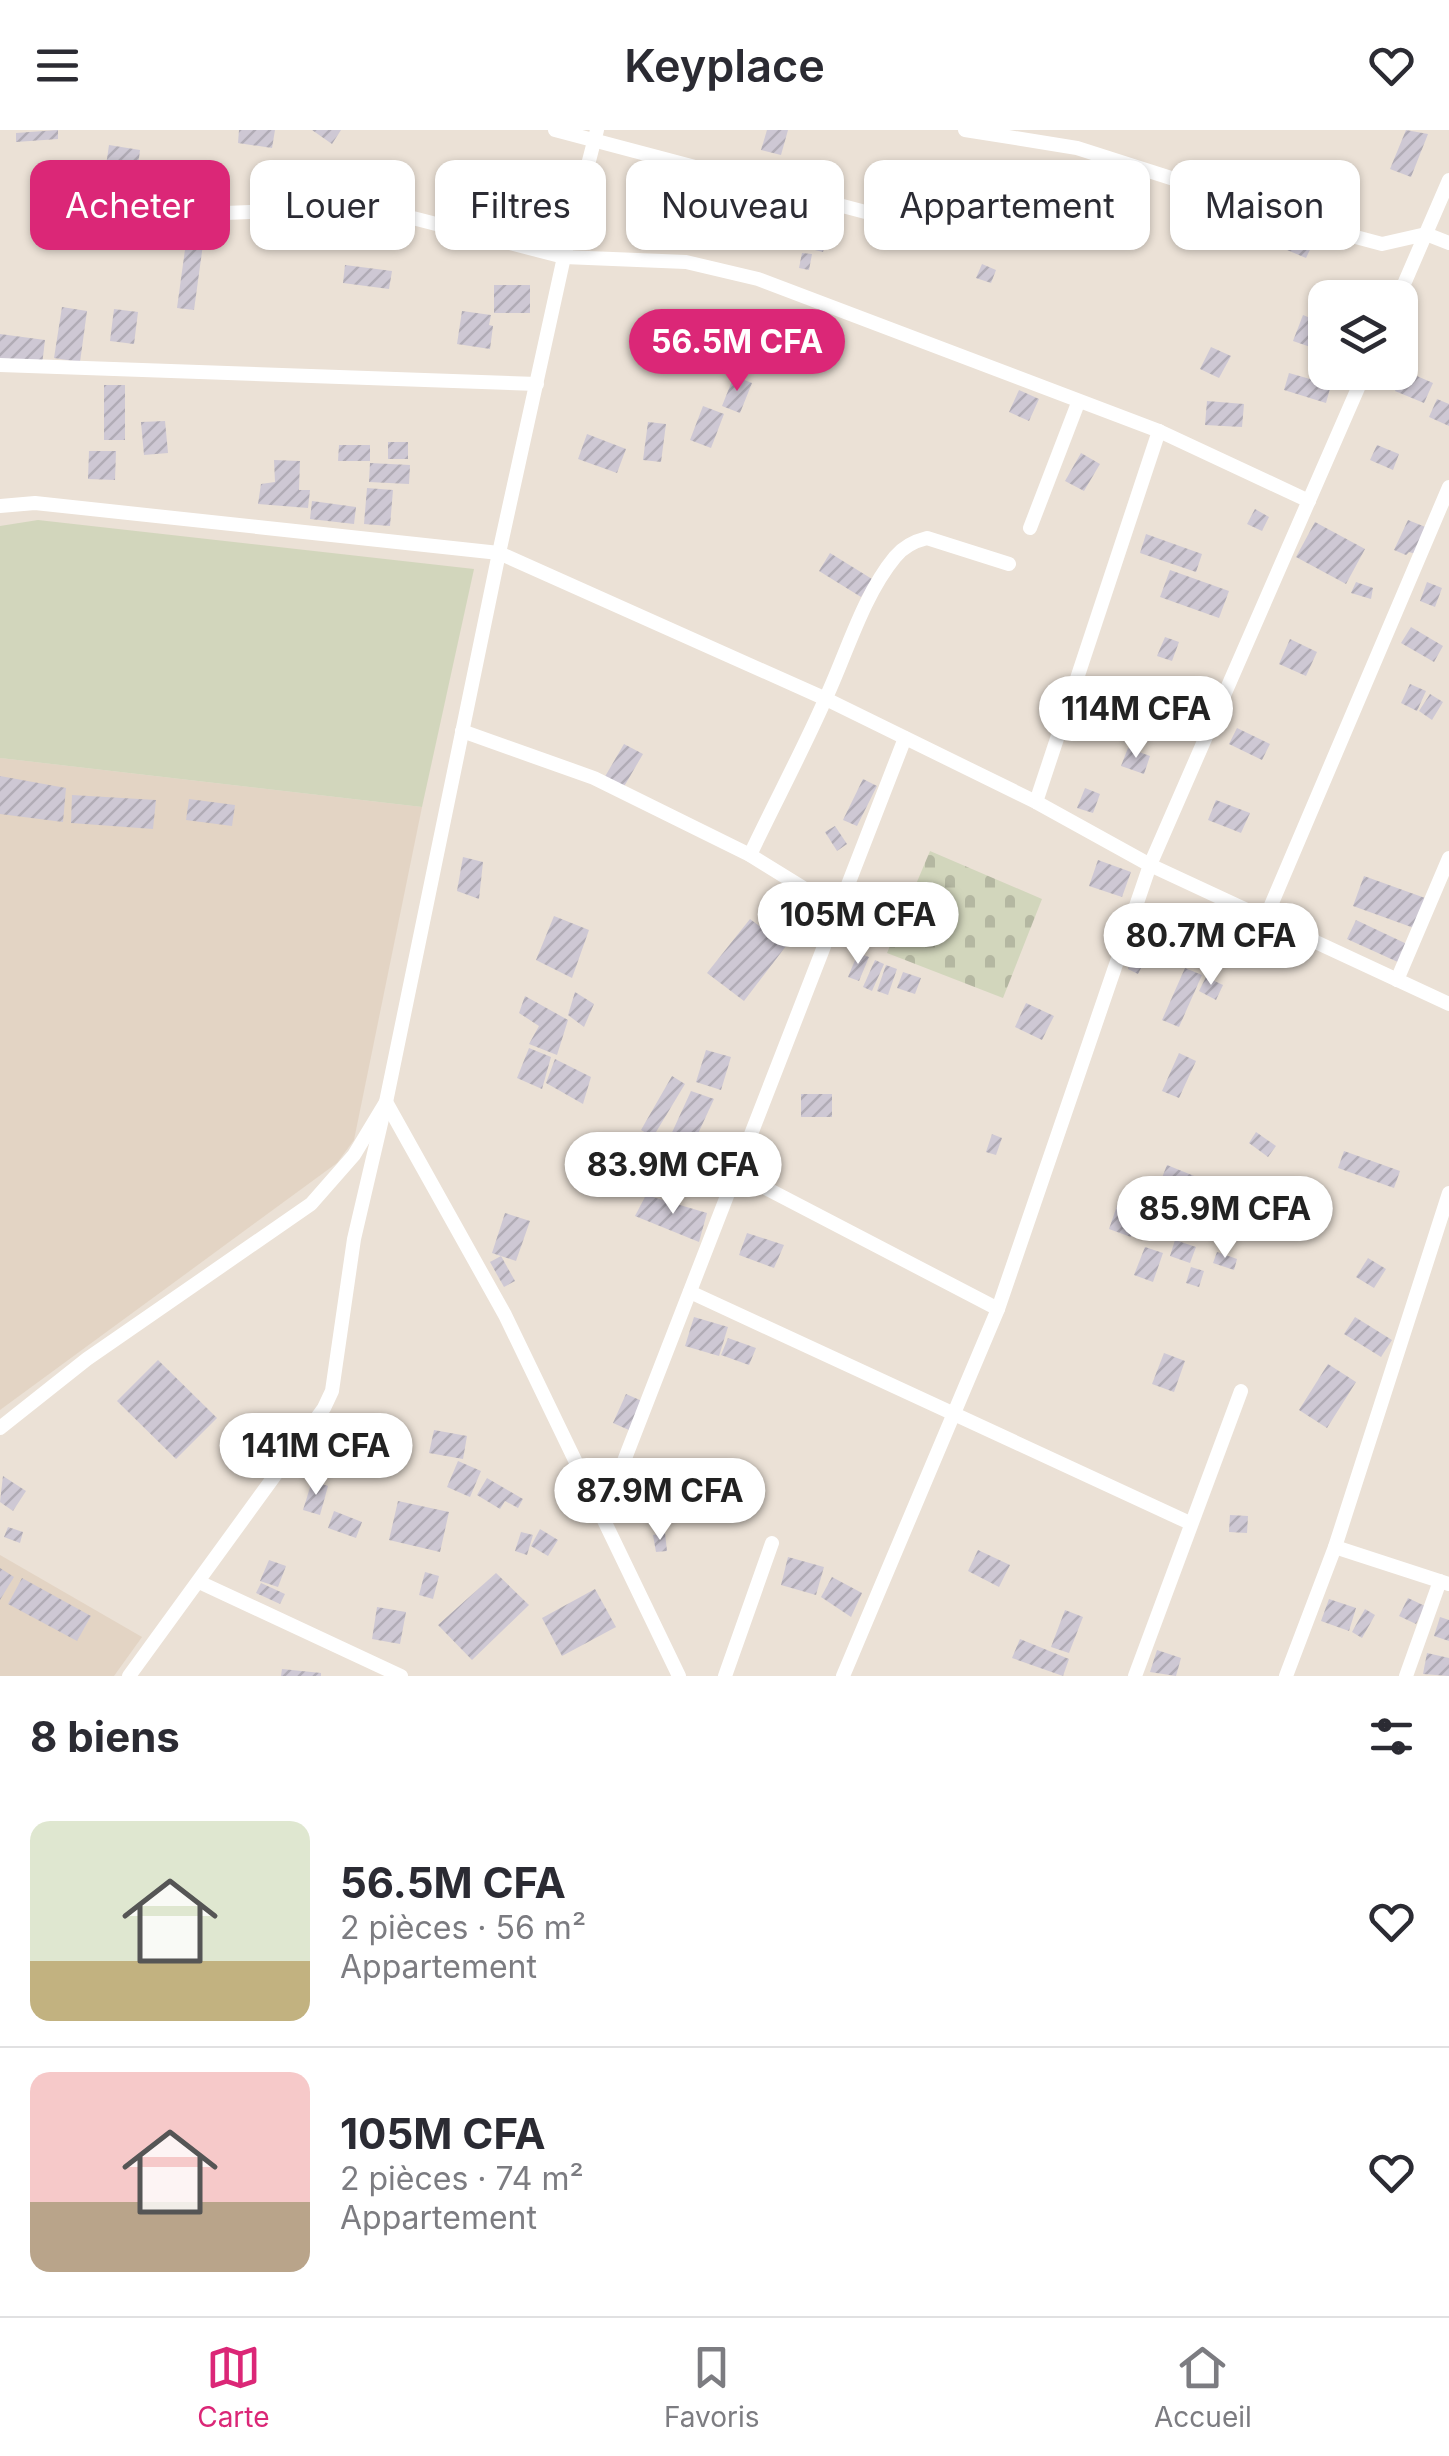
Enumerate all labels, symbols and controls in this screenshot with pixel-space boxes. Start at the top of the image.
icon: menu [30,38,85,93]
text: Keyplace [624,38,825,93]
icon: heart [1364,38,1419,93]
chip: Acheter [30,160,230,250]
chip: Louer [250,160,415,250]
chip: Filtres [435,160,606,250]
chip: Nouveau [626,160,844,250]
chip: Appartement [864,160,1150,250]
chip: Maison [1170,160,1360,250]
map controls [1308,280,1418,390]
button: layers [1308,280,1418,390]
pin: 56.5M CFA [623,309,851,394]
text: 56.5M CFA [651,322,823,361]
pin: 114M CFA [1033,676,1239,761]
text: 114M CFA [1061,689,1211,728]
pin: 105M CFA [755,882,961,967]
text: 105M CFA [780,895,936,934]
pin: 80.7M CFA [1097,903,1325,988]
text: 80.7M CFA [1126,916,1296,955]
pin: 83.9M CFA [559,1132,787,1217]
text: 83.9M CFA [587,1145,759,1184]
pin: 85.9M CFA [1111,1176,1339,1261]
text: 85.9M CFA [1139,1189,1311,1228]
pin: 141M CFA [213,1413,419,1498]
text: 141M CFA [242,1426,390,1465]
pin: 87.9M CFA [546,1458,774,1543]
text: 87.9M CFA [576,1471,744,1510]
icon: filters [1364,1709,1419,1764]
text: 8 biens [30,1711,180,1762]
text: 56.5M CFA [340,1857,566,1908]
icon: home [110,1861,230,1981]
icon: heart [1364,1894,1419,1949]
text: 2 pièces · 56 m² [340,1908,586,1947]
text: Appartement [340,1947,537,1986]
text: 105M CFA [340,2108,546,2159]
icon: home [110,2112,230,2232]
icon: heart [1364,2145,1419,2200]
text: 2 pièces · 74 m² [340,2159,584,2198]
text: Appartement [340,2198,537,2237]
tab: Carte [197,2340,270,2434]
tab: Favoris [664,2340,760,2434]
tab: Accueil [1154,2340,1252,2434]

